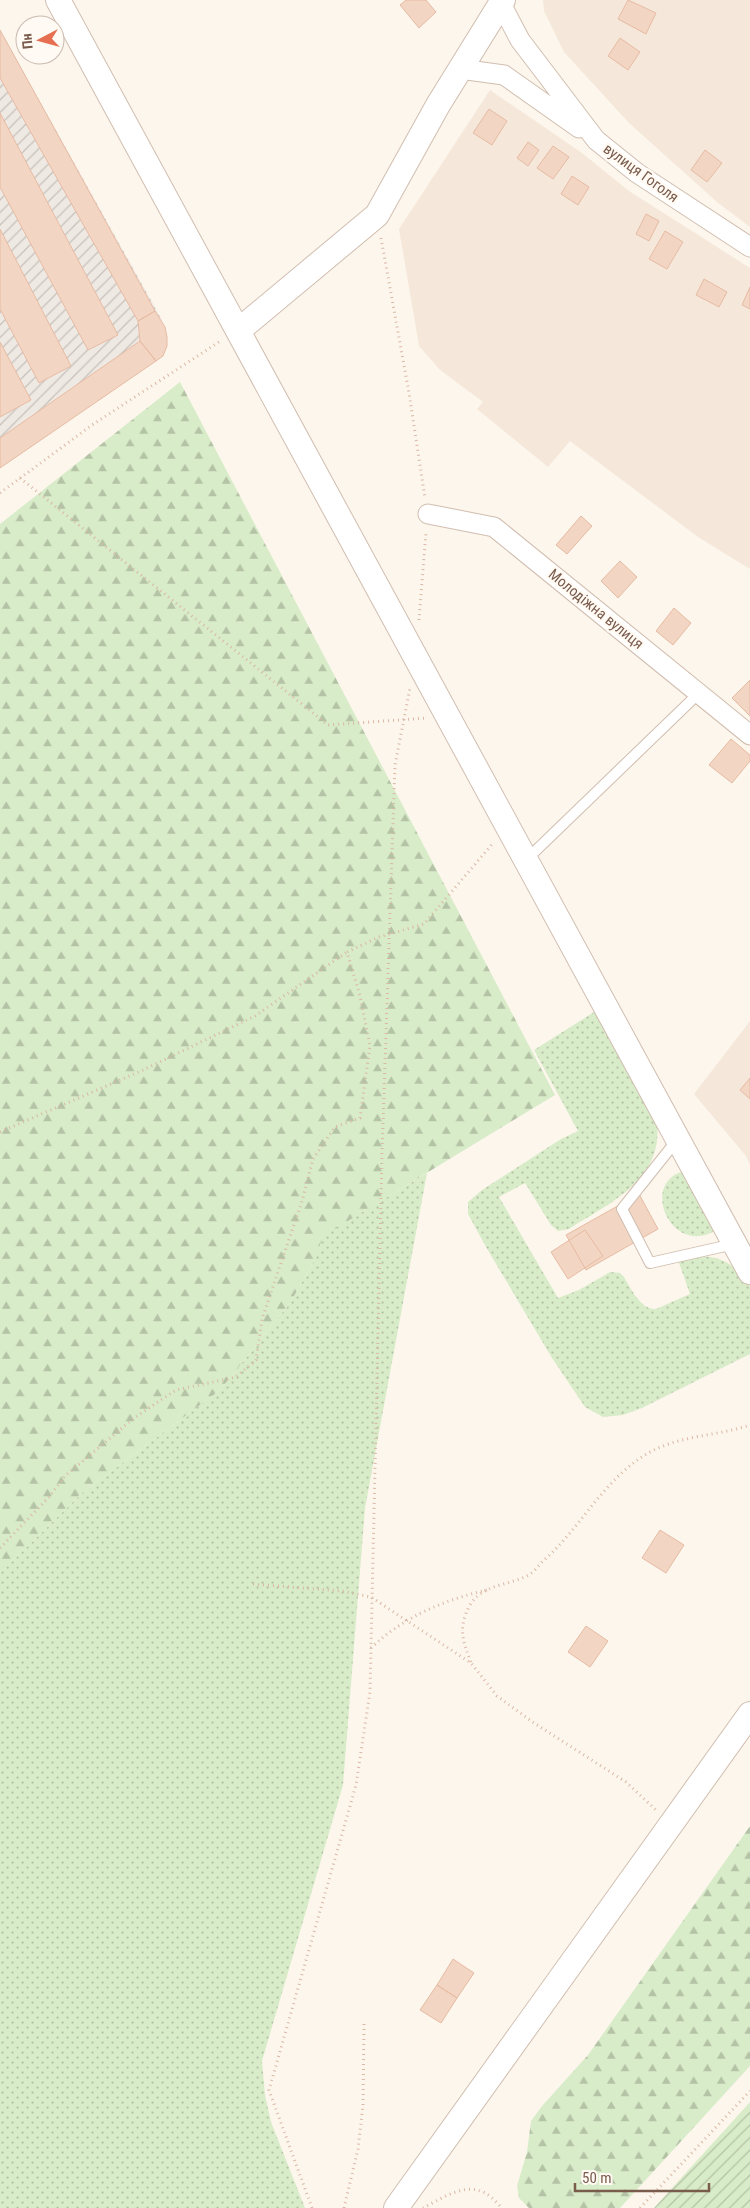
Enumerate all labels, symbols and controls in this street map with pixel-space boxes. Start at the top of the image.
north arrow [15,15,65,65]
text: Пн [18,33,36,50]
street label: вулиця Гоголя [600,140,682,206]
street label: Молодіжна вулиця [545,565,647,653]
scale bar [575,2160,709,2192]
text: 50 m [582,2169,612,2187]

